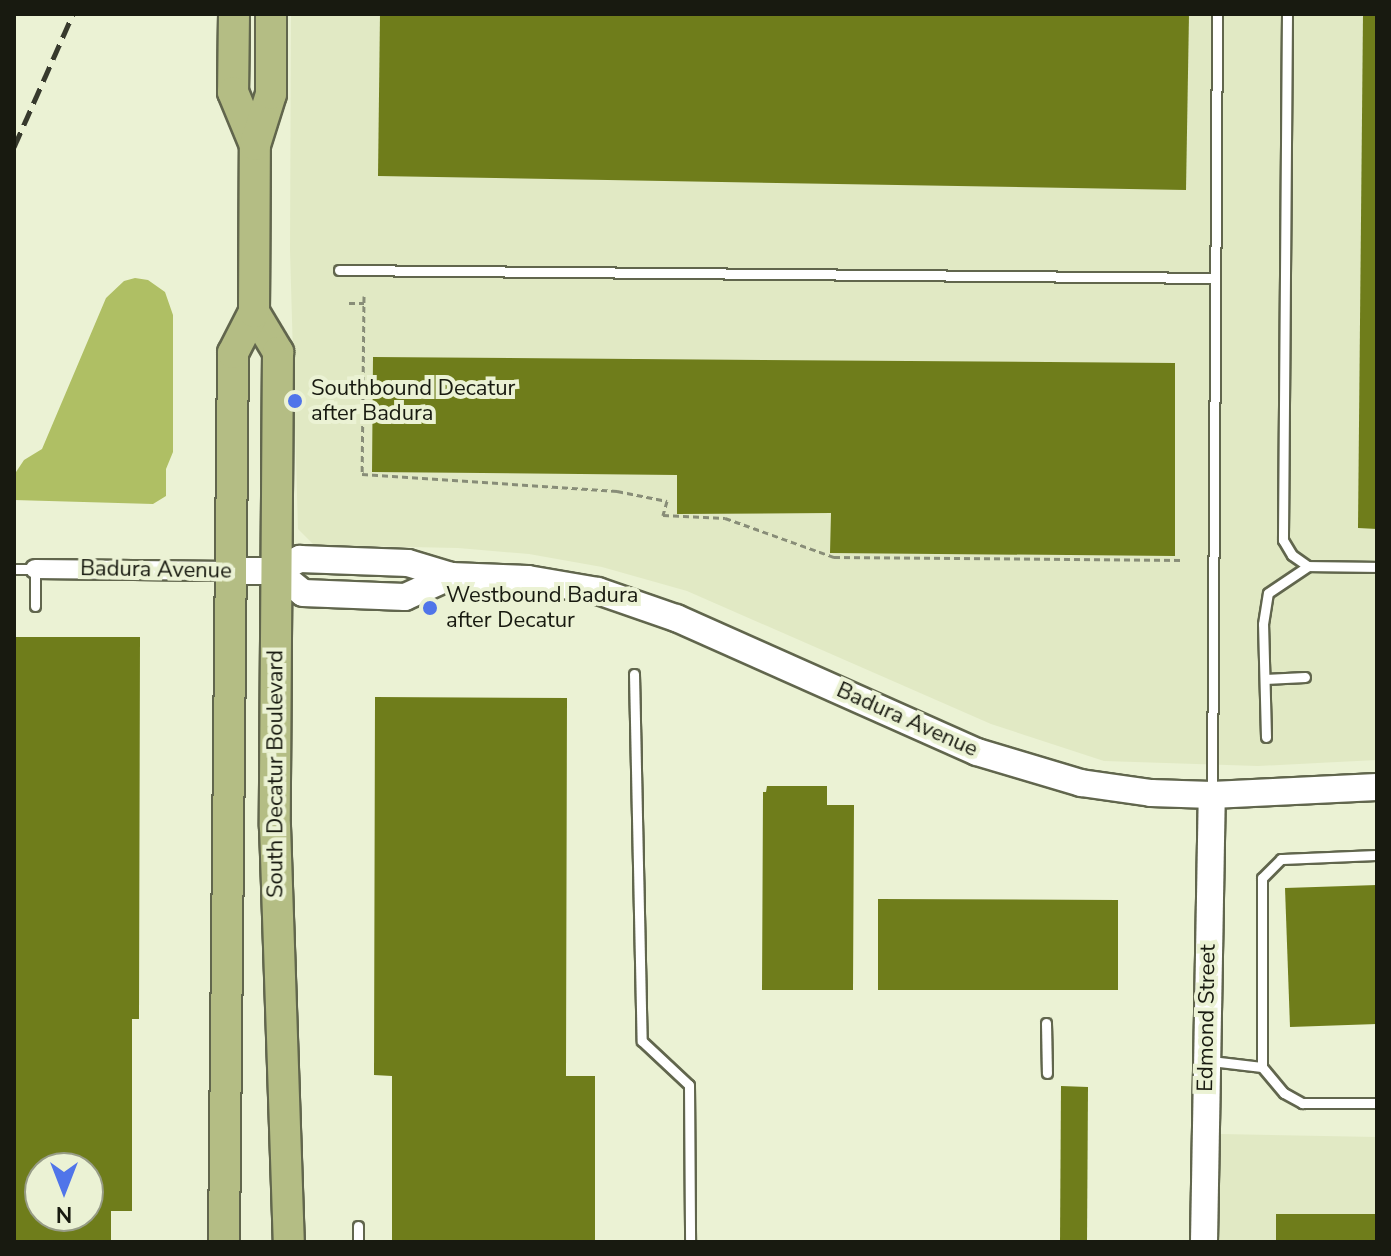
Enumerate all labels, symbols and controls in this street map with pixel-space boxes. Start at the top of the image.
place label: Southbound Decatur after Badura [311,375,515,426]
marker: Southbound Decatur after Badura [286,392,304,410]
street label: Badura Avenue [80,555,232,585]
place label: Westbound Badura after Decatur [446,582,638,634]
marker: Westbound Badura after Decatur [421,599,439,617]
street label: South Decatur Boulevard [263,650,289,898]
street label: Badura Avenue [832,677,982,763]
street label: Edmond Street [1193,944,1221,1092]
north arrow [24,1152,104,1232]
text: N [56,1199,72,1229]

